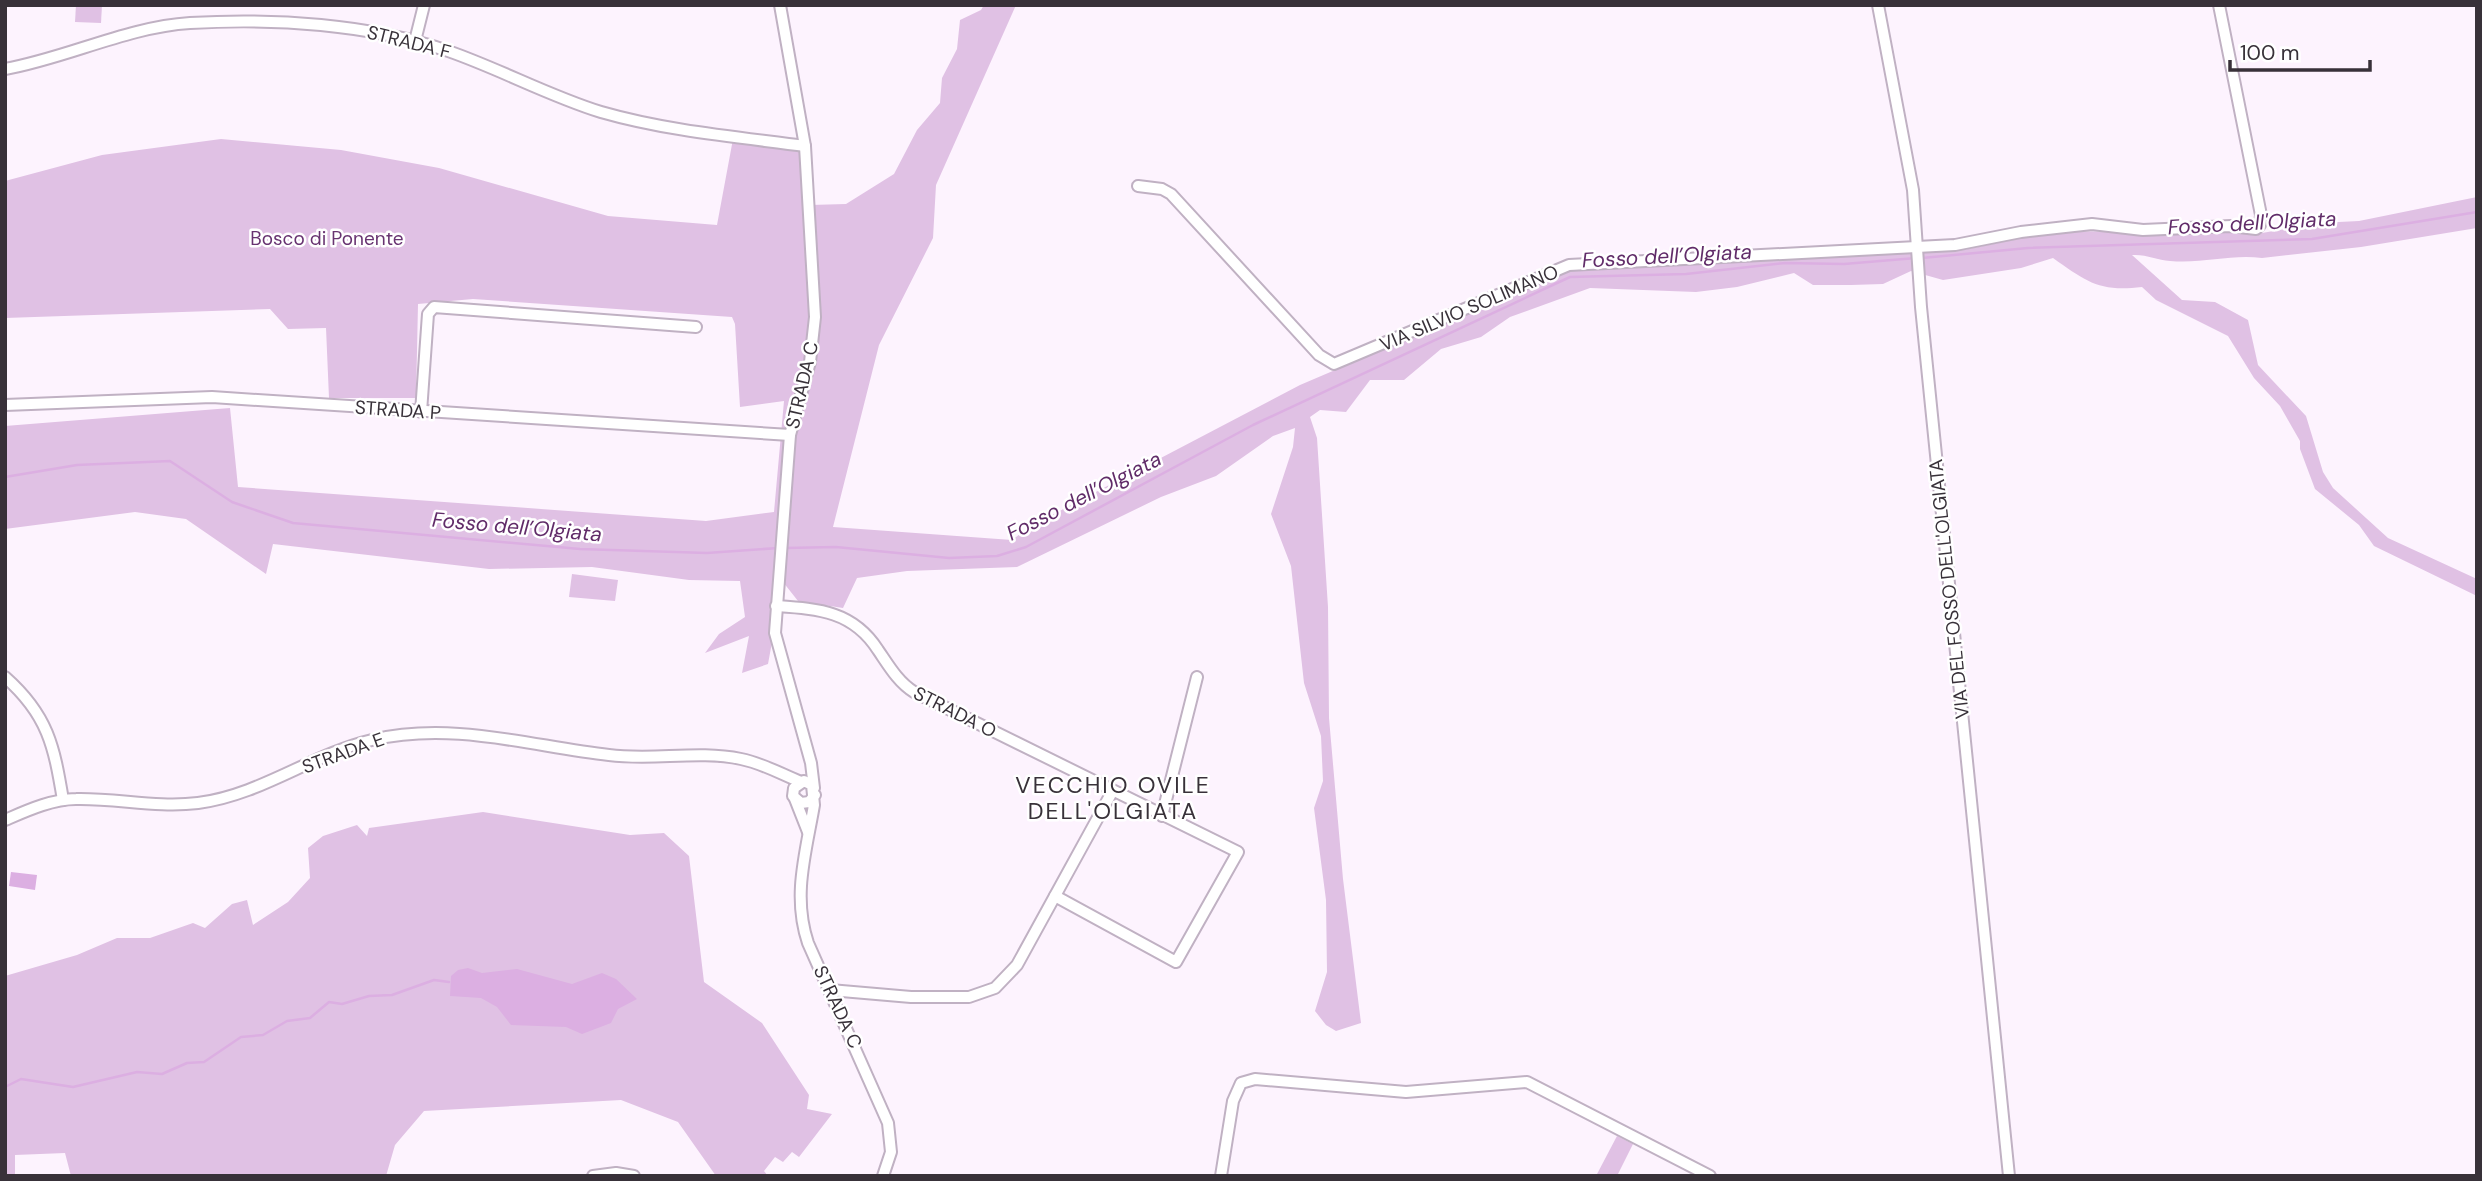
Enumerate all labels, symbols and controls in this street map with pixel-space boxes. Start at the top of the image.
street label: STRADA F [365,20,453,64]
scale bar [2230,28,2370,72]
text: 100 m [2240,39,2300,67]
water label: Fosso dell'Olgiata [2167,205,2337,241]
park label: Bosco di Ponente [250,226,404,251]
water label: Fosso dell’Olgiata [1581,238,1753,274]
street label: VIA SILVIO SOLIMANO [1376,259,1562,357]
street label: STRADA C [780,339,824,431]
street label: STRADA P [354,395,442,425]
water label: Fosso dell’Olgiata [1002,445,1166,547]
street label: VIA DEL FOSSO DELL'OLGIATA [1923,457,1975,720]
water label: Fosso dell’Olgiata [431,506,603,548]
street label: STRADA O [909,680,1001,744]
street label: STRADA E [298,727,388,779]
district label: VECCHIO OVILE DELL'OLGIATA [1015,770,1211,826]
street label: STRADA C [808,962,868,1052]

